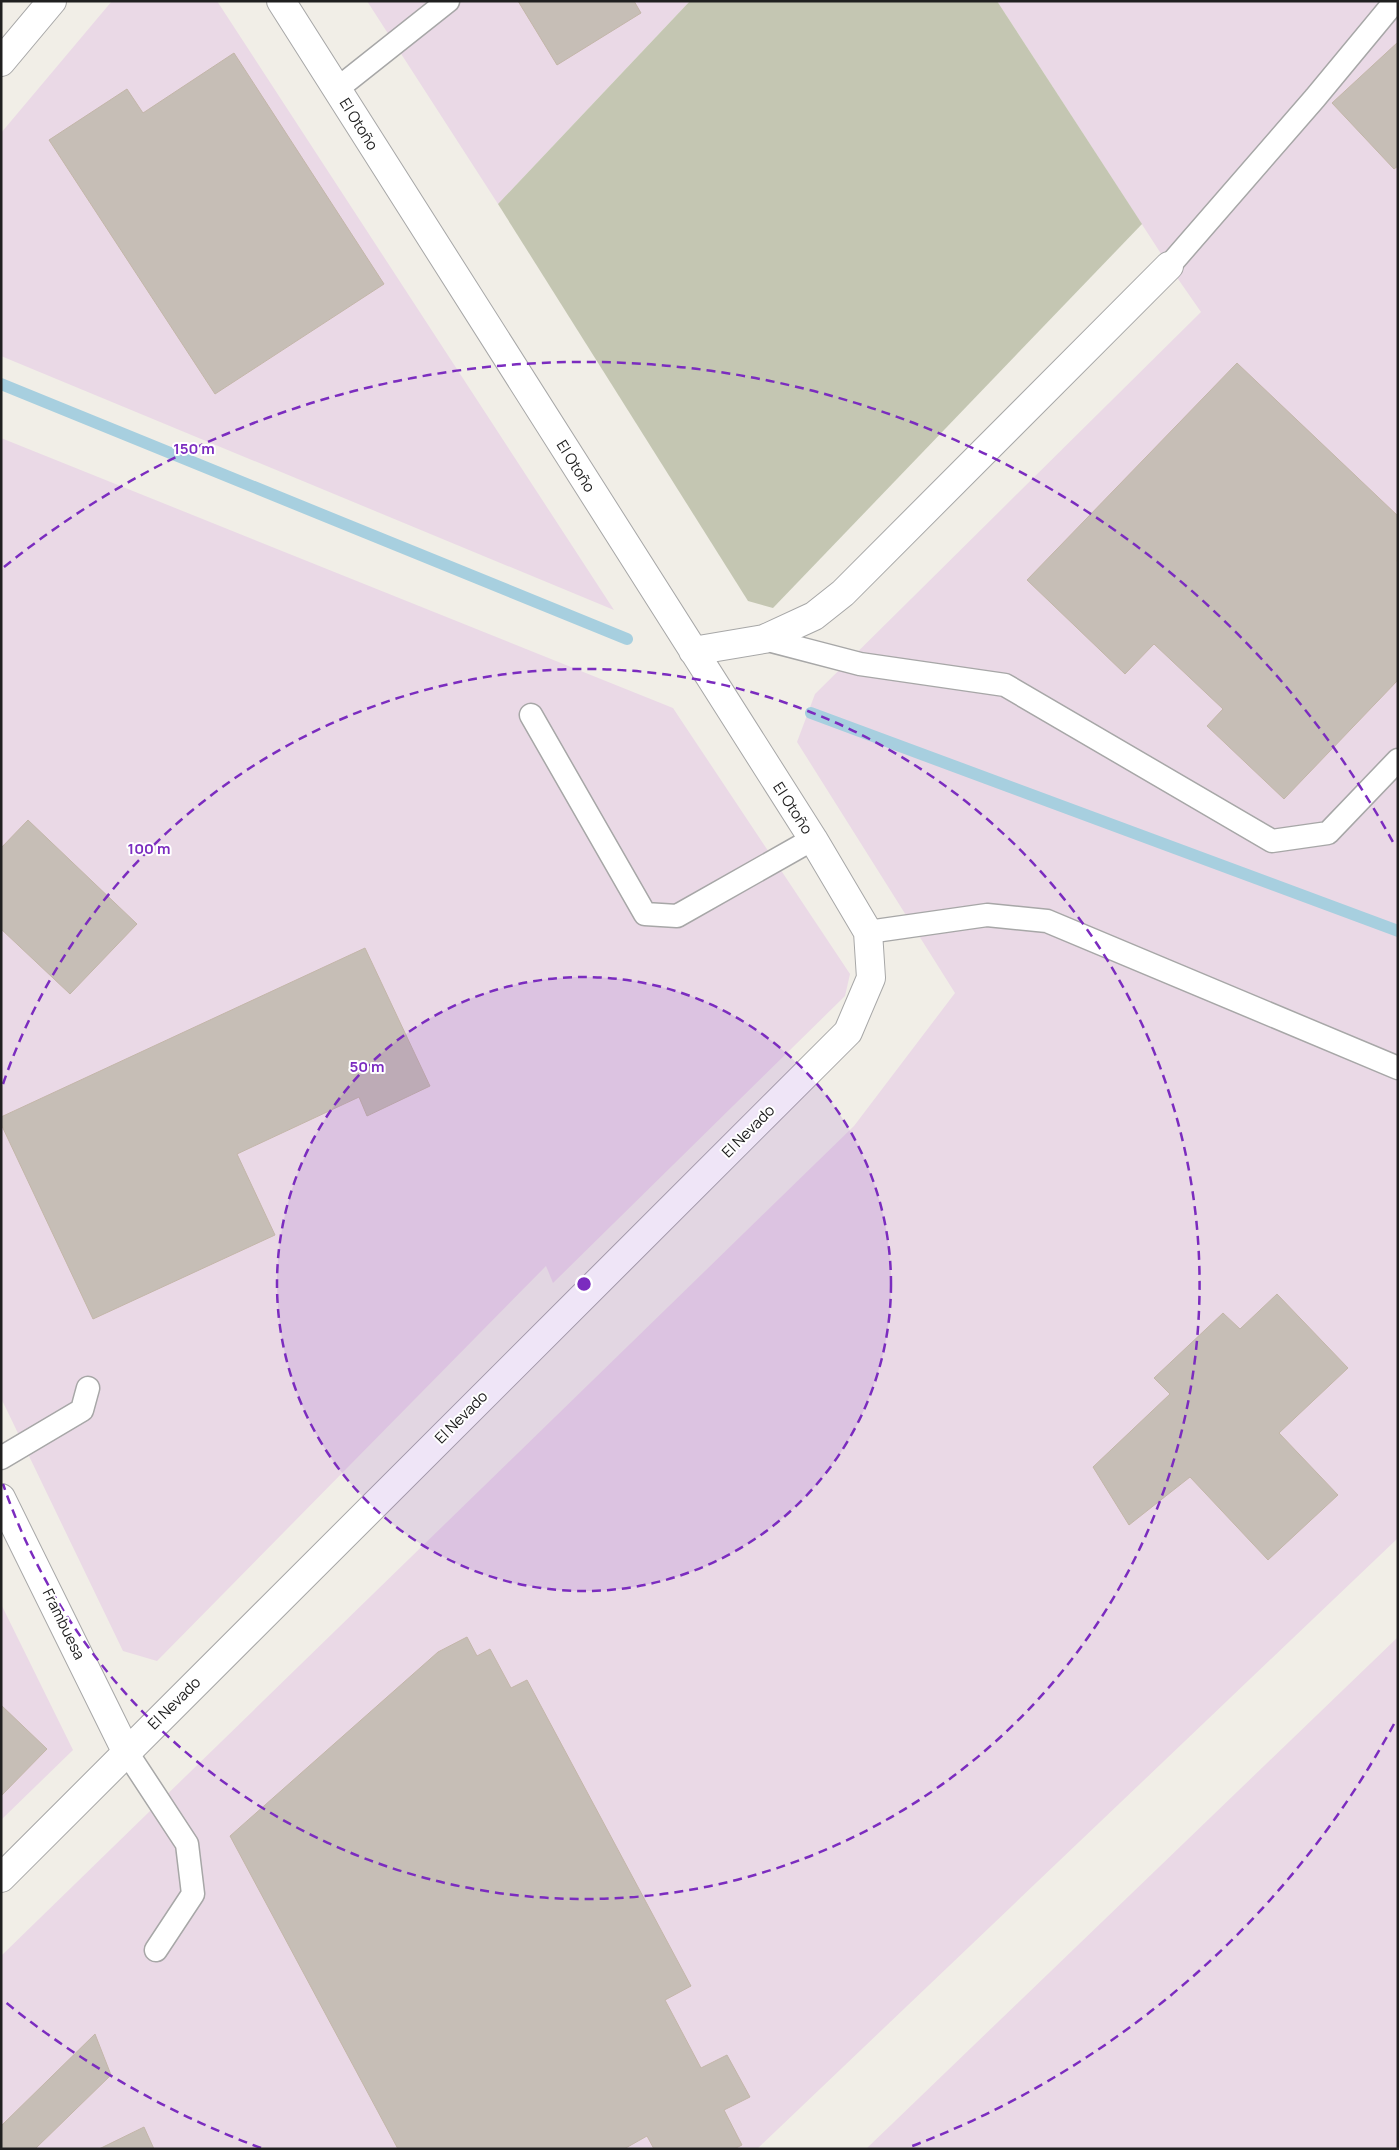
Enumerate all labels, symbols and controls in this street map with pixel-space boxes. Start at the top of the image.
street label: El Otoño [335,94,383,154]
street label: El Otoño [552,436,600,496]
text: 150 m [173,438,215,459]
street label: El Otoño [768,778,818,838]
text: 100 m [128,838,170,859]
text: 50 m [349,1056,385,1077]
street label: El Nevado [717,1100,779,1162]
centre of rings [575,1275,593,1293]
street label: El Nevado [430,1386,492,1448]
street label: Frambuesa [38,1585,90,1663]
street label: El Nevado [143,1672,205,1734]

